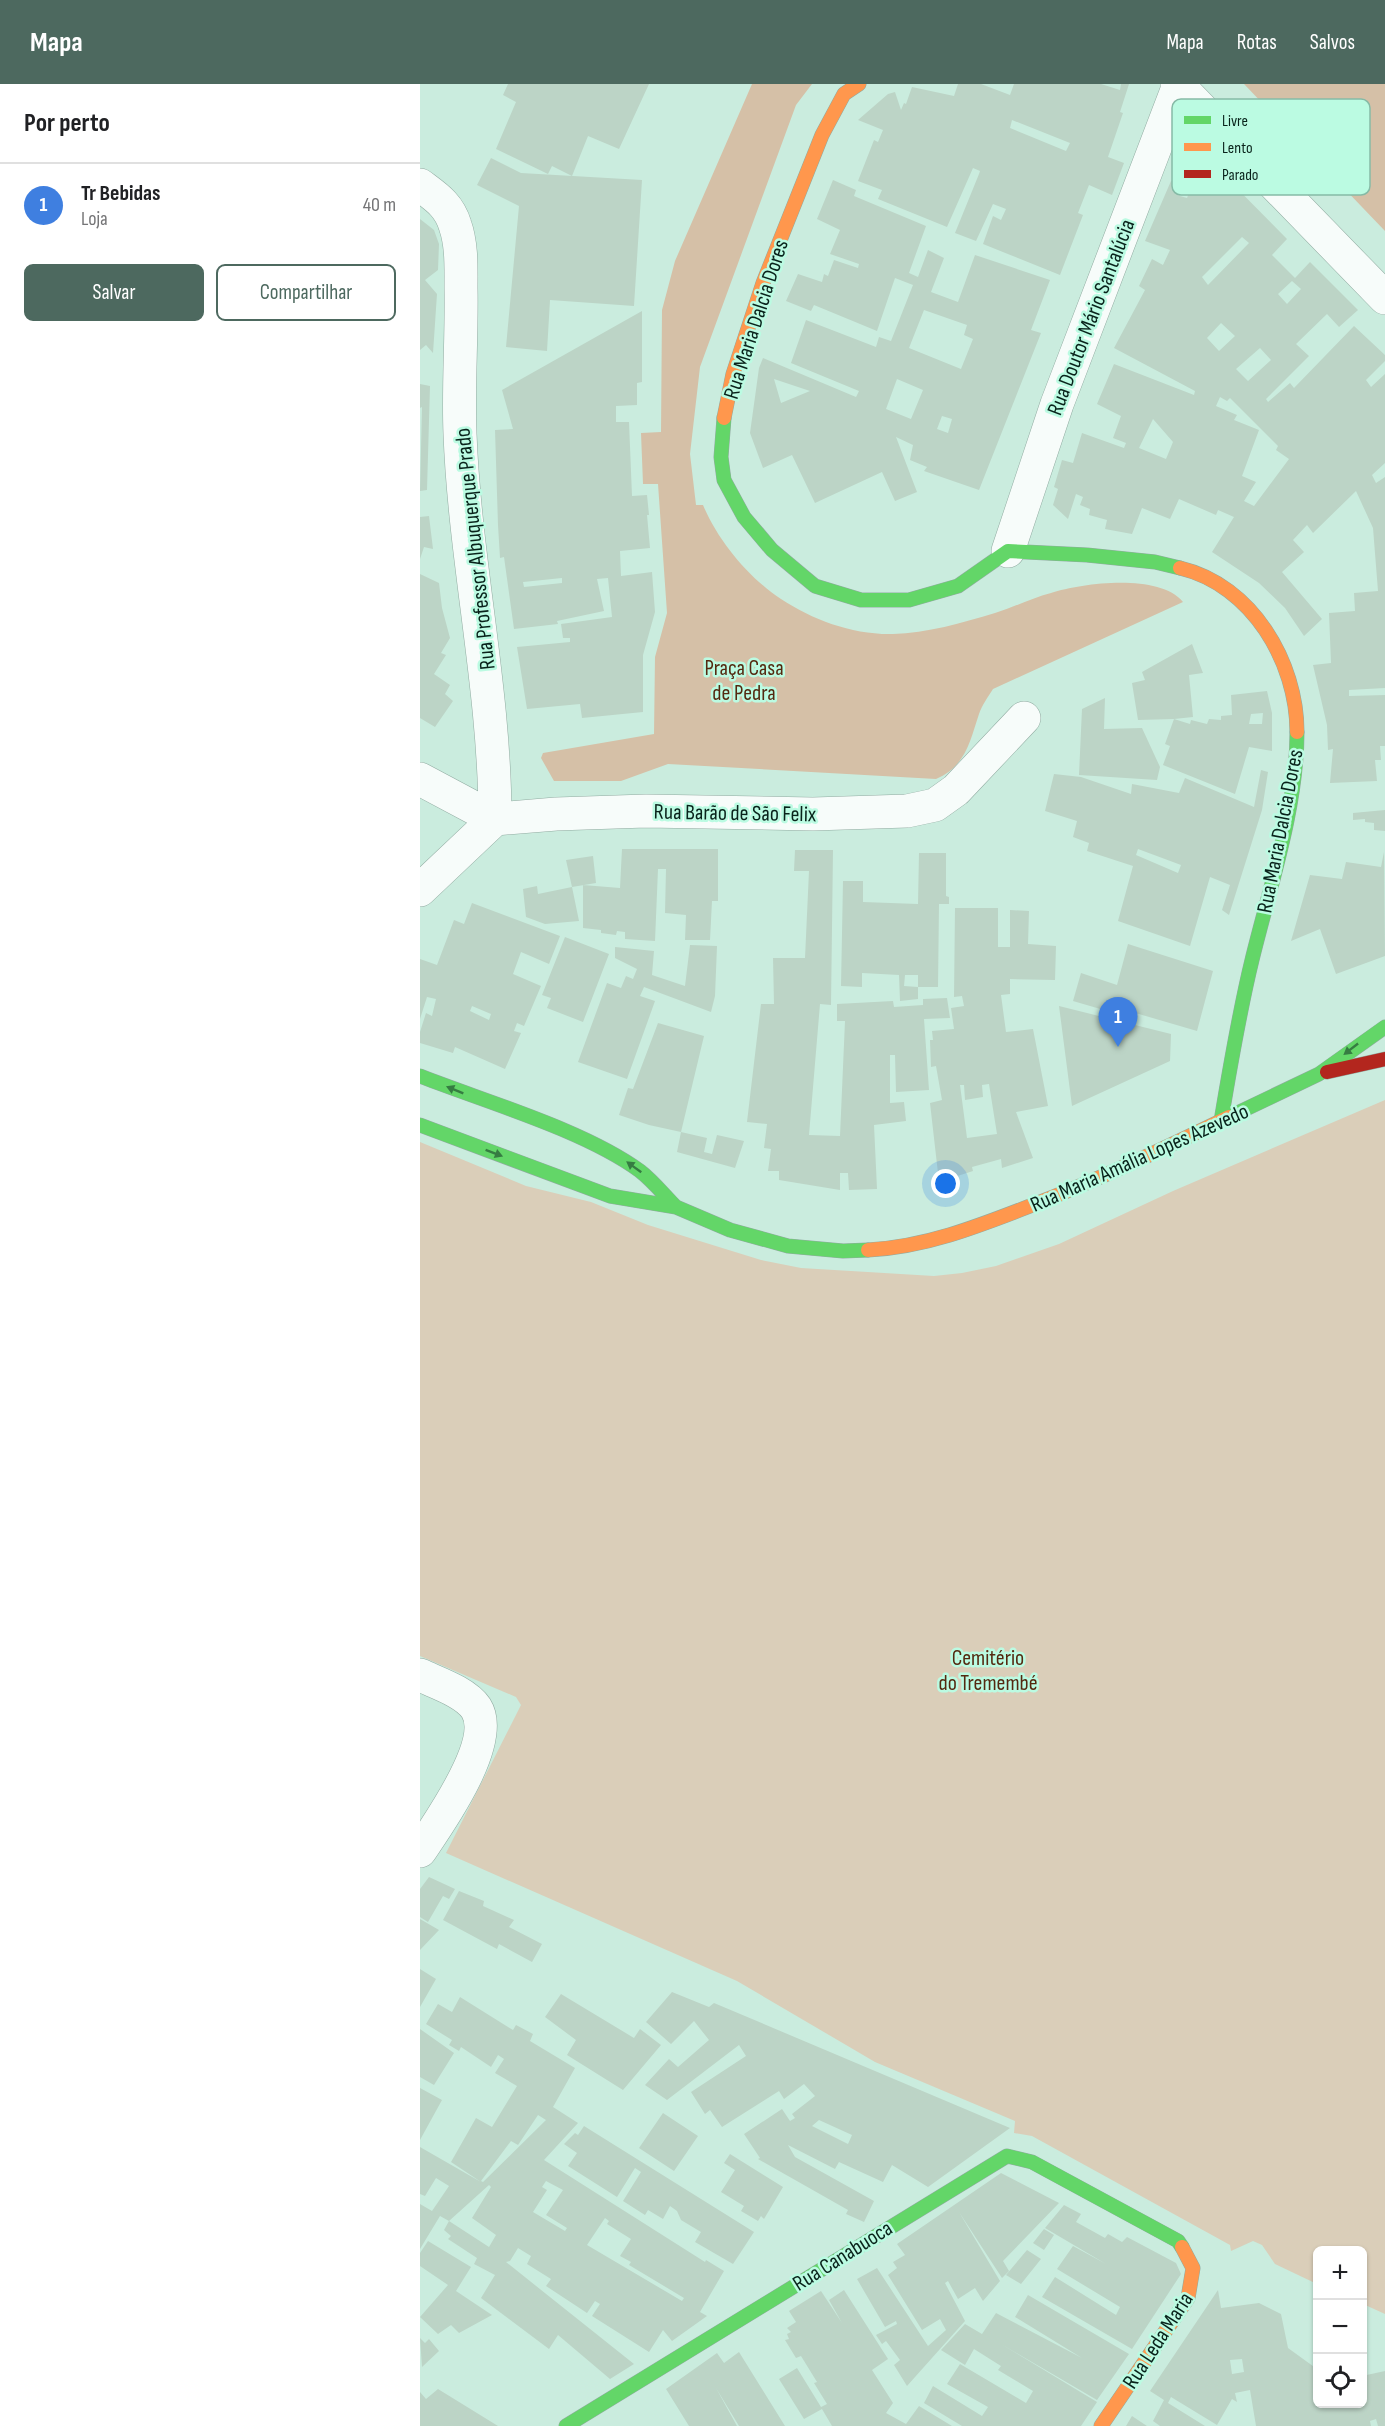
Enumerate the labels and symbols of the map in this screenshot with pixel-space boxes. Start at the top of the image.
legend [1172,99,1370,195]
text: Livre [1222,112,1248,131]
text: Lento [1222,139,1253,158]
text: Parado [1222,166,1259,185]
street label: Rua Doutor Mário Santalúcia [1042,216,1141,419]
street label: Rua Maria Dalcia Dores [718,236,795,403]
street label: Rua Professor Albuquerque Prado [449,427,502,671]
park label: Praça Casa de Pedra [704,655,784,707]
street label: Rua Maria Dalcia Dores [1251,747,1310,915]
street label: Rua Barão de São Felix [653,799,817,828]
pin: 1 [1098,998,1138,1047]
one-way arrow [1344,1043,1359,1055]
one-way arrow [446,1085,464,1094]
street label: Rua Maria Amália Lopes Azevedo [1026,1098,1253,1219]
one-way arrow [486,1148,504,1158]
one-way arrow [626,1161,642,1173]
your location [931,1169,960,1198]
park label: Cemitério do Tremembé [939,1645,1037,1697]
street label: Rua Canabuoca [788,2215,898,2298]
street label: Rua Leda Maria [1117,2287,1199,2394]

